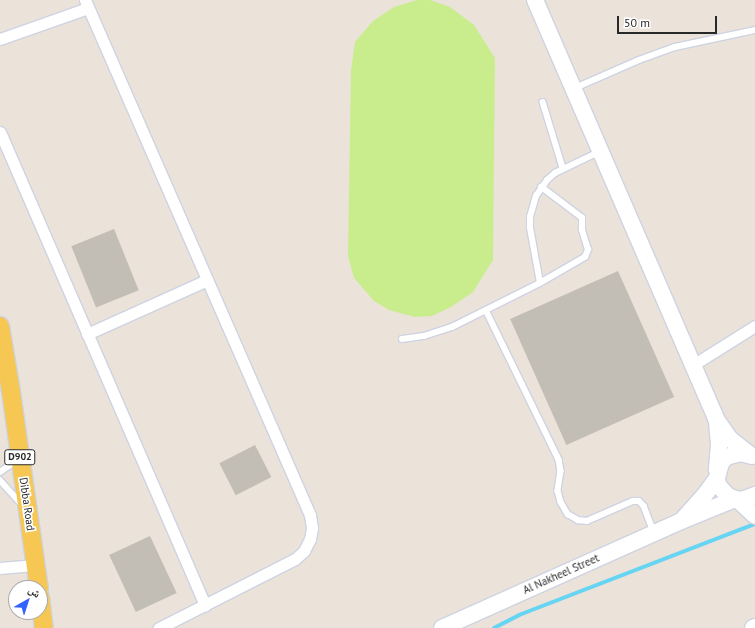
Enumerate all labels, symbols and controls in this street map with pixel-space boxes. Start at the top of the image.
scale bar [619,8,719,34]
text: 50 m [624,15,650,30]
road number: D902 [4,449,36,465]
street label: Dibba Road [17,476,37,532]
street label: Al Nakheel Street [521,551,601,597]
north arrow [8,580,48,620]
text: ش [26,582,44,601]

